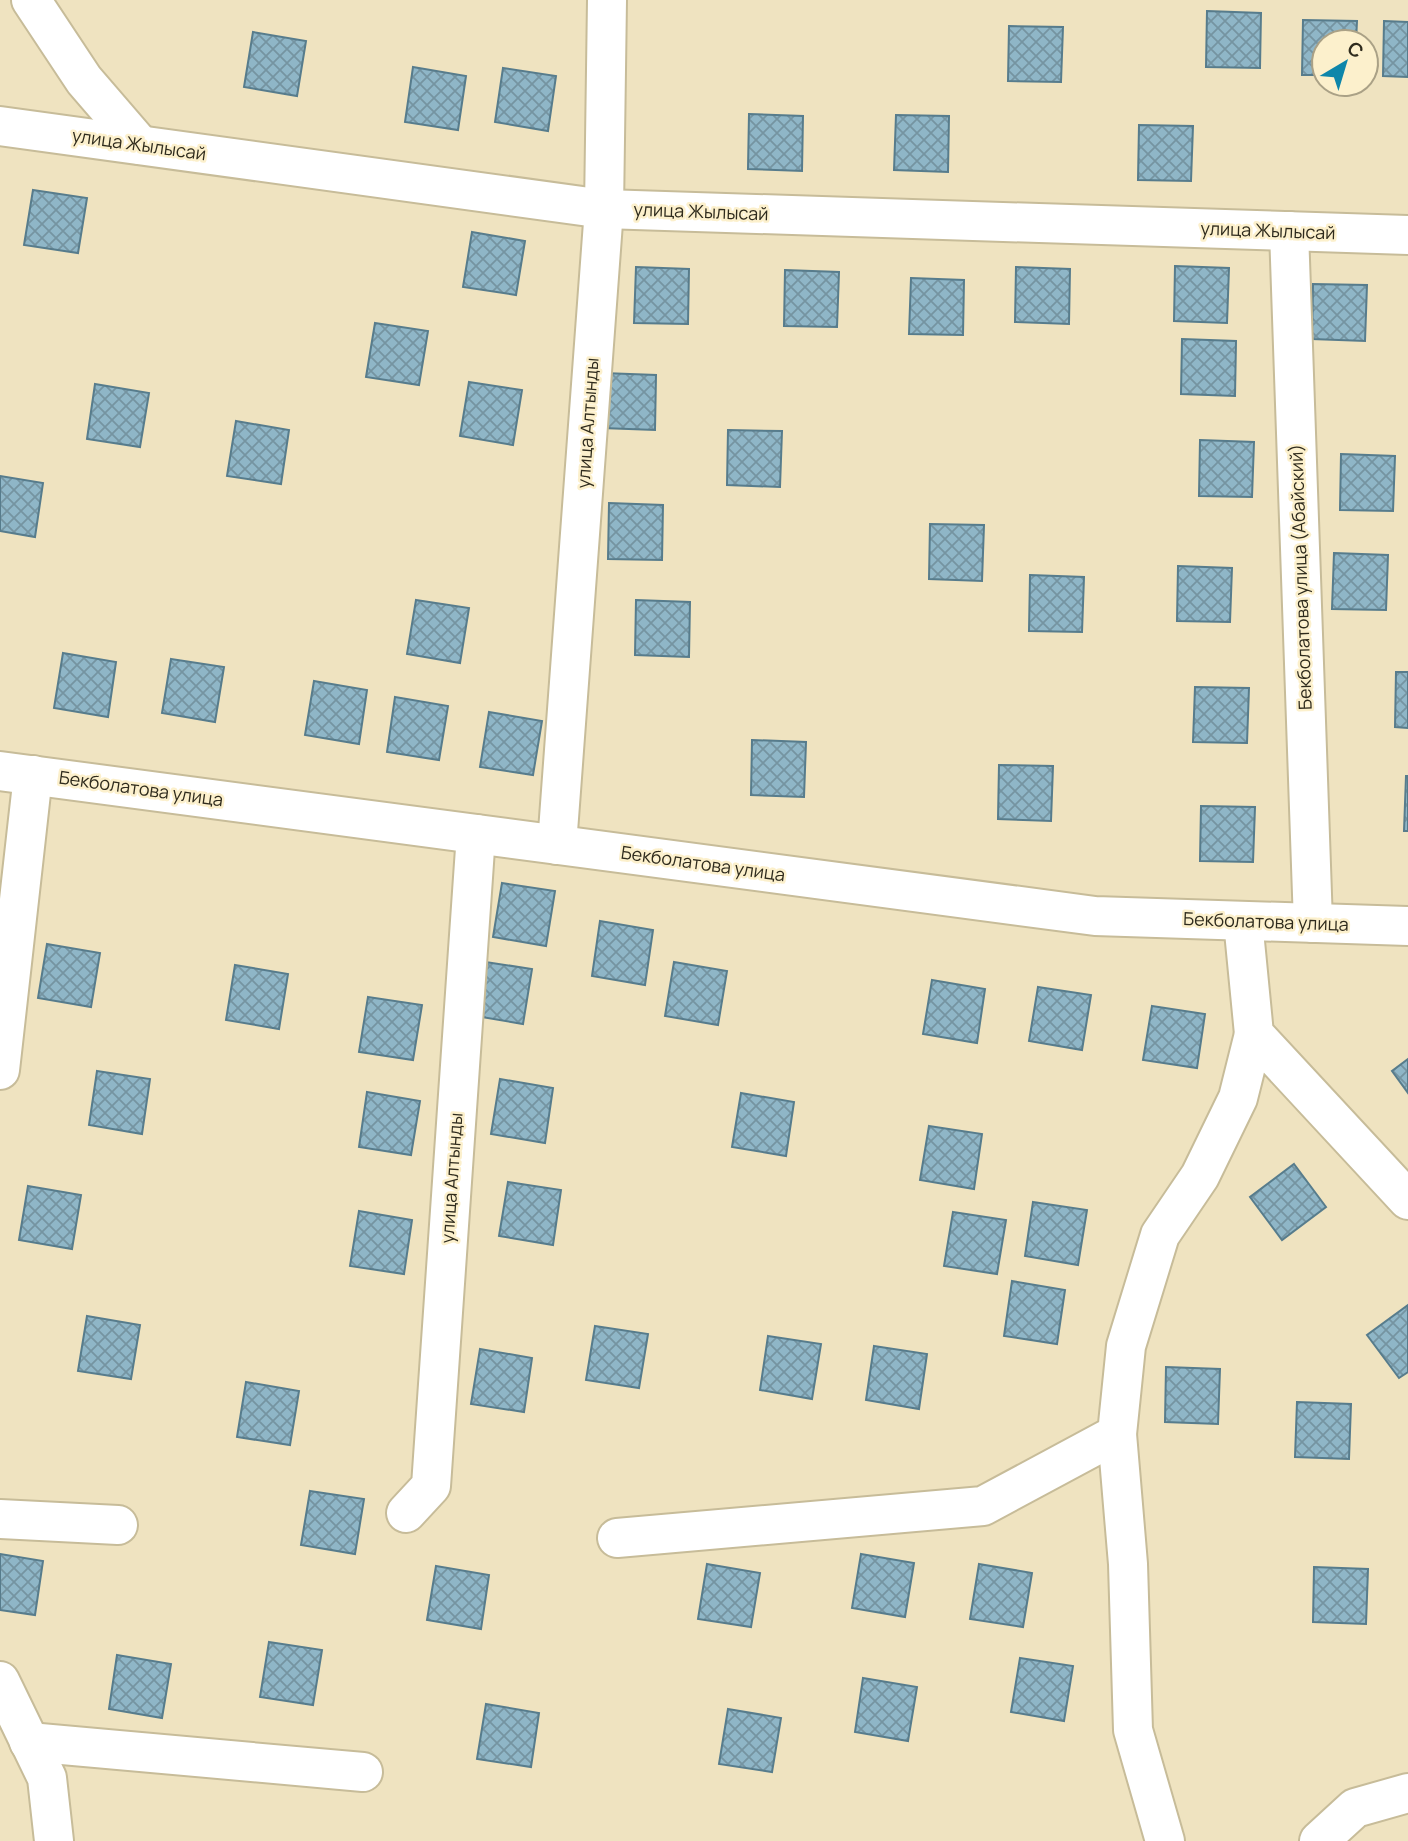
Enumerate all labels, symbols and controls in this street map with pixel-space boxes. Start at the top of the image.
north arrow [1310,28,1380,98]
text: С [1342,35,1369,64]
street label: улица Жылысай [71,123,208,165]
street label: улица Жылысай [633,197,769,225]
street label: улица Жылысай [1200,216,1336,244]
street label: улица Алтынды [570,357,604,489]
street label: Бекболатова улица (Абайский) [1283,444,1317,710]
street label: Бекболатова улица [58,765,225,811]
street label: Бекболатова улица [620,840,787,886]
street label: Бекболатова улица [1183,906,1349,936]
street label: улица Алтынды [434,1112,468,1244]

